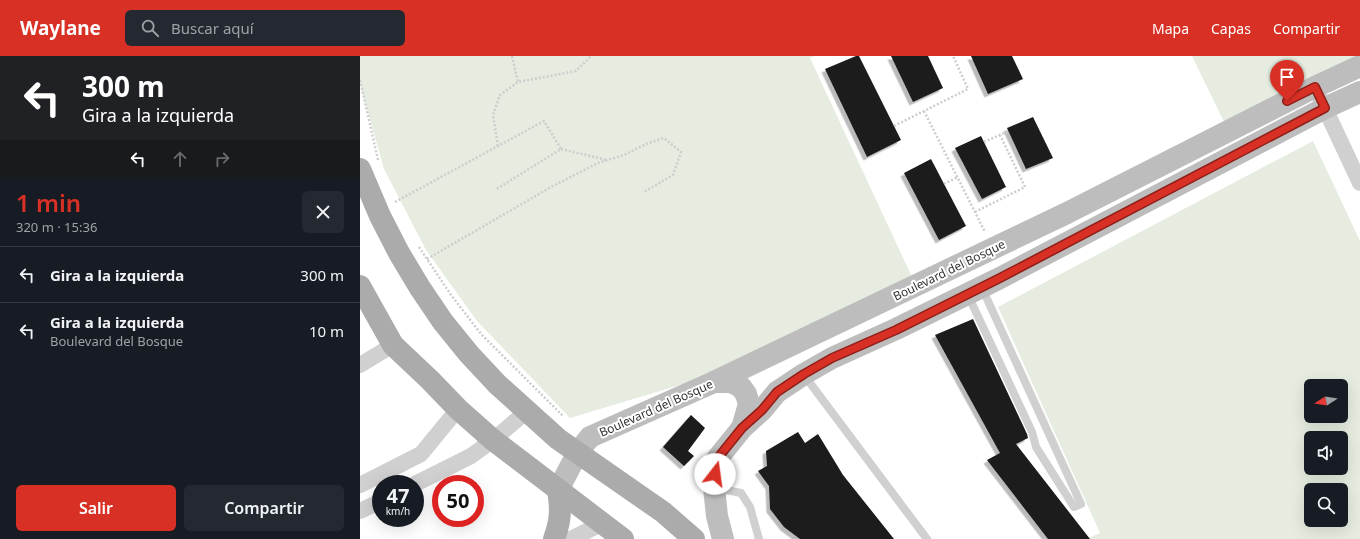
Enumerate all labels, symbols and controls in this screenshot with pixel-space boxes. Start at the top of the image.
search box [125,10,405,46]
text: Waylane [20,15,101,41]
icon: search [139,17,161,39]
text: Buscar aquí [171,18,254,38]
text: Mapa [1152,19,1189,38]
text: Capas [1211,19,1251,38]
text: Compartir [1273,19,1340,38]
pin [1270,60,1304,101]
icon: arrive [1276,66,1298,88]
text: 300 m [82,67,165,105]
icon: left [16,72,68,124]
text: Gira a la izquierda [82,103,234,127]
icon: left [127,148,149,170]
icon: ahead [169,148,191,170]
icon: right [211,148,233,170]
text: 1 min [16,186,81,219]
button: close [302,191,344,233]
text: 320 m · 15:36 [16,218,97,236]
street label: Boulevard del Bosque [890,235,1008,305]
icon: left [16,264,38,286]
text: Gira a la izquierda [50,265,184,285]
text: 300 m [300,265,344,285]
text: Gira a la izquierda [50,312,184,332]
icon: left [16,320,38,342]
text: 10 m [309,321,344,341]
text: Boulevard del Bosque [50,332,183,350]
street label: Boulevard del Bosque [596,375,716,441]
north arrow [1304,379,1348,423]
map controls [1304,379,1348,527]
button: sound [1304,431,1348,475]
position arrow [694,453,736,495]
speed limit sign: 50 [432,475,484,527]
text: 47 [387,482,409,509]
button: search [1304,483,1348,527]
button: Salir [16,485,176,531]
button: Compartir [184,485,344,531]
text: km/h [386,504,410,518]

